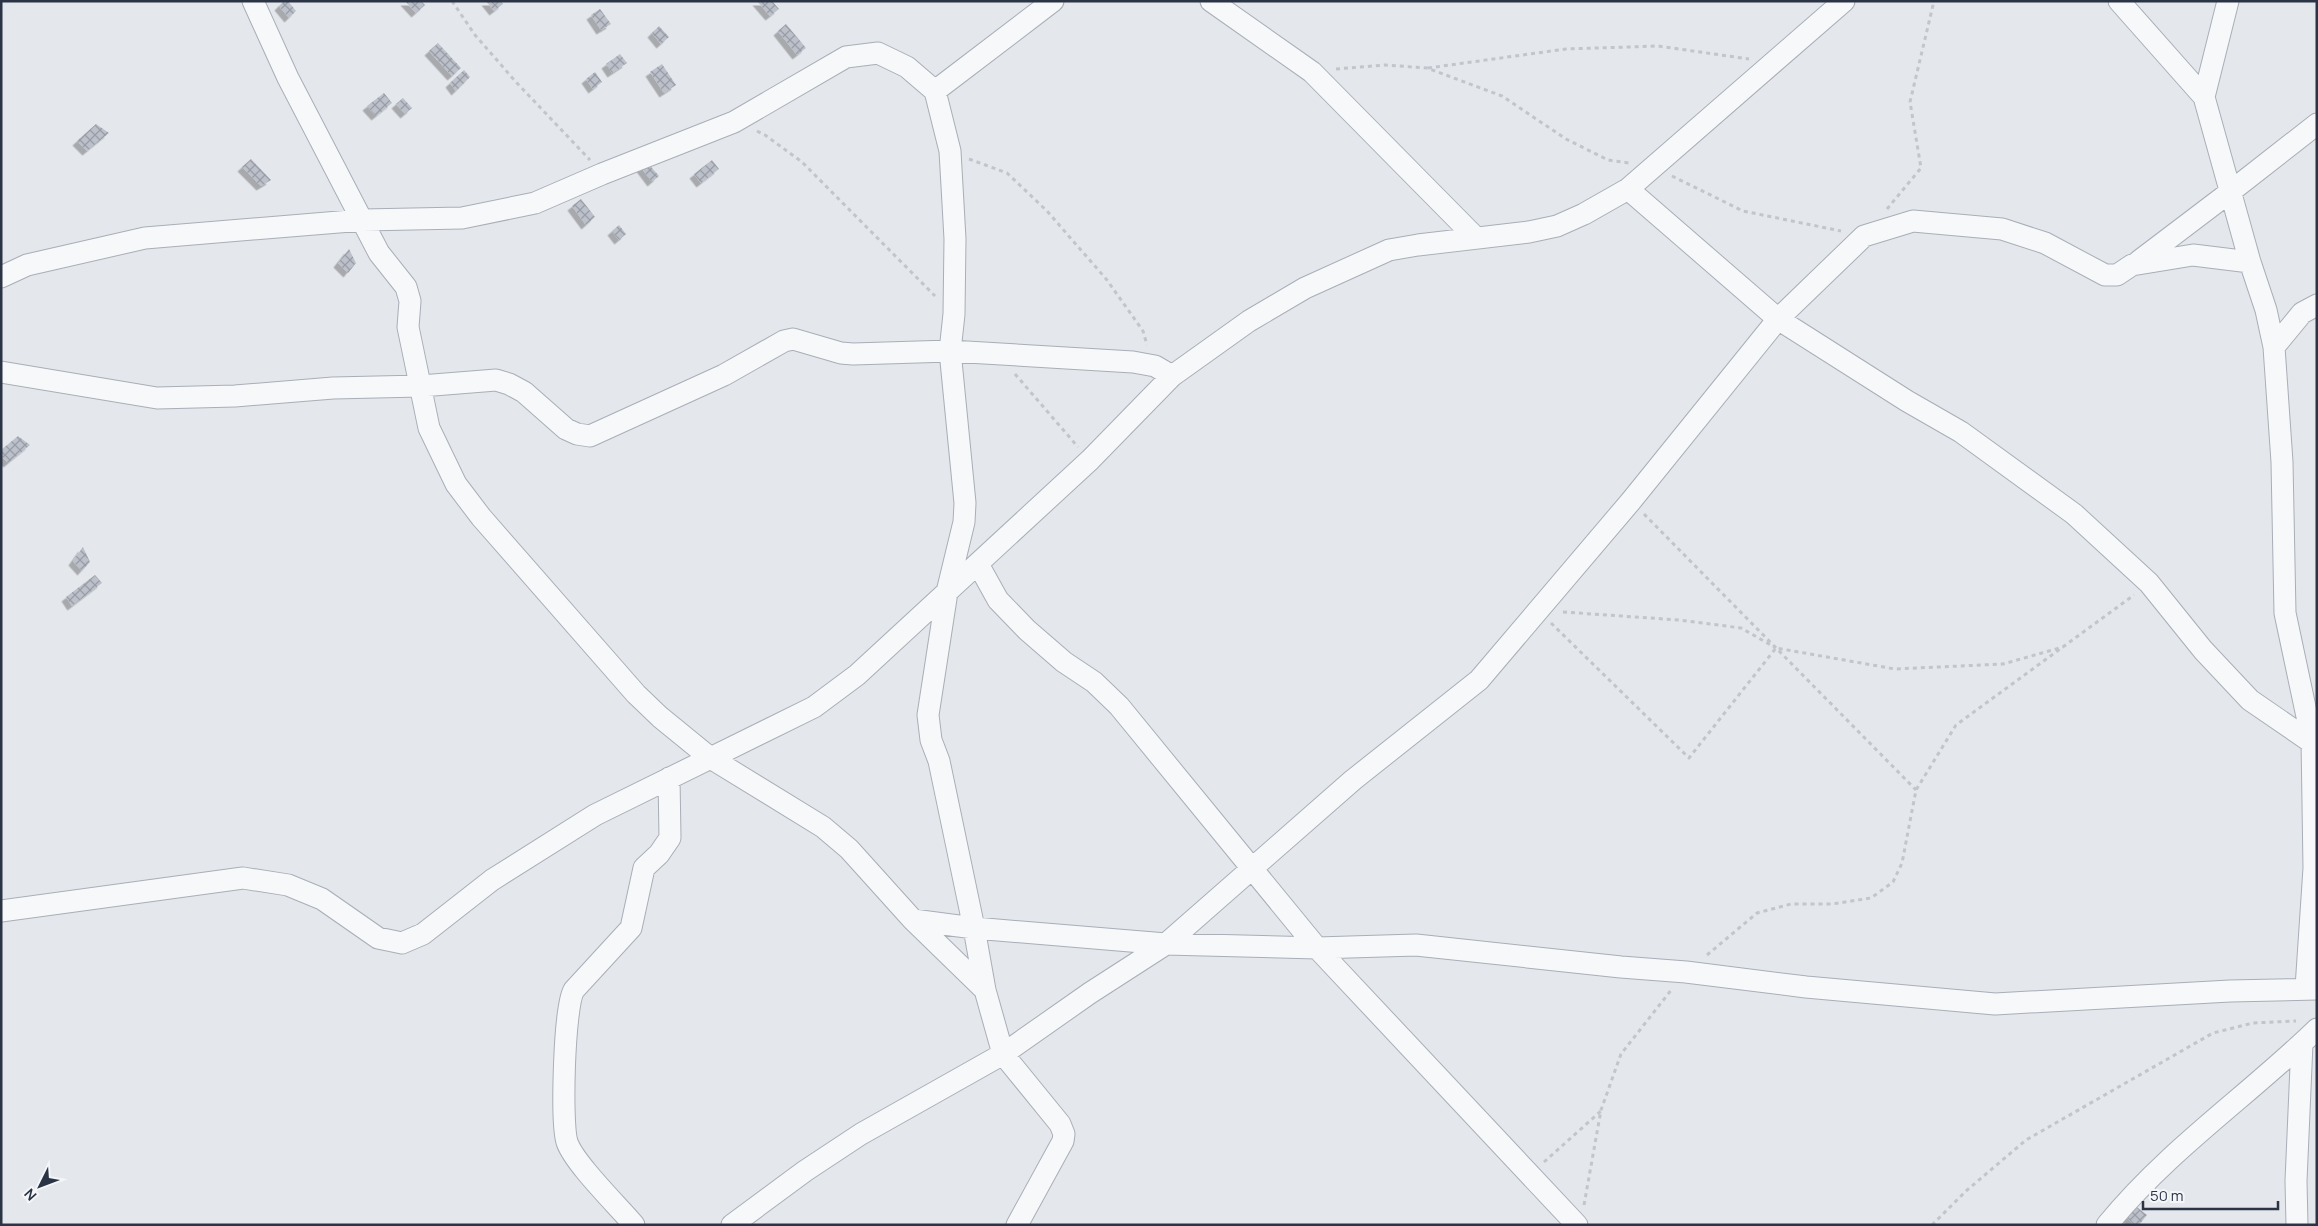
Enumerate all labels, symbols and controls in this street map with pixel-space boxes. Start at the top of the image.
north arrow [15,1161,65,1211]
scale bar [2143,1178,2278,1210]
text: N [20,1185,40,1205]
text: 50 m [2150,1185,2184,1206]

